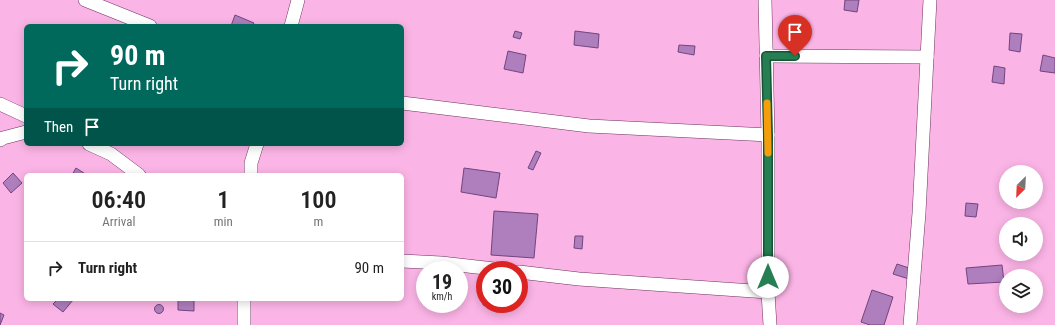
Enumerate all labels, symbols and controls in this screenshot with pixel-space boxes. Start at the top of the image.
pin [778,15,812,56]
icon: arrive [784,21,806,43]
text: 90 m [110,39,166,72]
icon: right [44,40,96,92]
text: Turn right [110,73,178,94]
icon: arrive [81,116,103,138]
text: Then [44,118,73,136]
north arrow [999,165,1043,209]
map controls [999,165,1043,313]
text: 06:40 [92,186,146,214]
text: 1 [217,186,229,214]
text: 100 [300,186,336,214]
text: Arrival [102,214,135,229]
text: min [214,214,233,229]
text: m [313,214,323,229]
button: sound [999,217,1043,261]
position arrow [747,256,789,298]
icon: right [44,257,66,279]
text: Turn right [78,259,137,277]
text: 90 m [354,259,384,277]
speed limit sign: 30 [476,261,528,313]
button: layers [999,269,1043,313]
text: 19 [432,270,452,294]
text: km/h [432,291,452,302]

